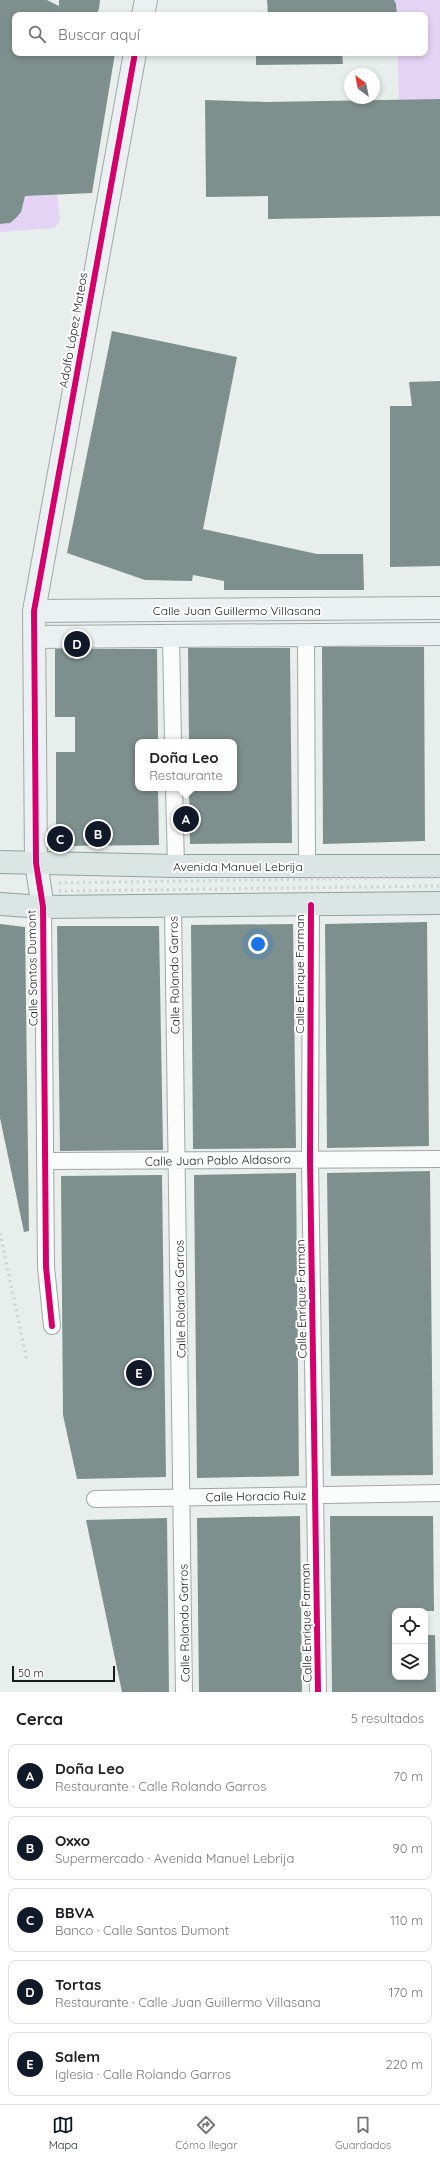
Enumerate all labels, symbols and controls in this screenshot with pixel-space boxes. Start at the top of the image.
search box [12,12,428,56]
icon: search [26,23,48,45]
text: Buscar aquí [58,25,140,44]
north arrow [344,68,380,104]
street label: Adolfo López Mateos [55,271,91,389]
street label: Calle Juan Guillermo Villasana [153,603,321,618]
pin: D [64,629,90,659]
popup [135,739,237,791]
text: Doña Leo [149,748,219,767]
text: Restaurante [149,767,223,783]
pin: A [173,804,199,834]
pin: B [85,819,111,849]
pin: C [47,824,73,854]
street label: Avenida Manuel Lebrija [173,859,303,874]
street label: Calle Santos Dumont [23,910,41,1026]
street label: Calle Enrique Farman [292,914,307,1034]
street label: Calle Rolando Garros [165,915,183,1034]
your location [248,934,268,954]
street label: Calle Juan Pablo Aldasoro [145,1151,291,1169]
street label: Calle Rolando Garros [171,1239,189,1358]
street label: Calle Enrique Farman [292,1239,310,1359]
pin: E [126,1358,152,1388]
street label: Calle Horacio Ruiz [206,1488,307,1504]
street label: Calle Rolando Garros [175,1563,193,1682]
street label: Calle Enrique Farman [297,1563,315,1683]
map controls [392,1608,428,1680]
button: locate [392,1608,428,1644]
button: layers [392,1644,428,1680]
scale bar [12,1664,115,1683]
text: 50 m [18,1666,44,1680]
text: Cerca [16,1708,63,1729]
text: 5 resultados [351,1710,424,1726]
text: Doña Leo [55,1759,124,1778]
text: A [26,1768,34,1784]
text: 70 m [393,1768,423,1784]
text: Restaurante · Calle Rolando Garros [55,1778,266,1794]
text: Oxxo [55,1831,90,1850]
text: B [26,1840,34,1856]
text: 90 m [393,1840,423,1856]
text: Supermercado · Avenida Manuel Lebrija [55,1850,294,1866]
text: BBVA [55,1903,94,1922]
text: C [26,1912,34,1928]
text: 110 m [390,1912,423,1928]
text: Banco · Calle Santos Dumont [55,1922,229,1938]
text: Tortas [55,1975,101,1994]
text: D [25,1984,35,2000]
text: 170 m [388,1984,423,2000]
text: Restaurante · Calle Juan Guillermo Villasana [55,1994,321,2010]
text: Salem [55,2047,100,2066]
text: E [26,2056,34,2072]
text: 220 m [385,2056,423,2072]
text: Iglesia · Calle Rolando Garros [55,2066,231,2082]
tab: Mapa [49,2114,78,2152]
tab: Cómo llegar [175,2114,238,2152]
tab: Guardados [335,2114,391,2152]

